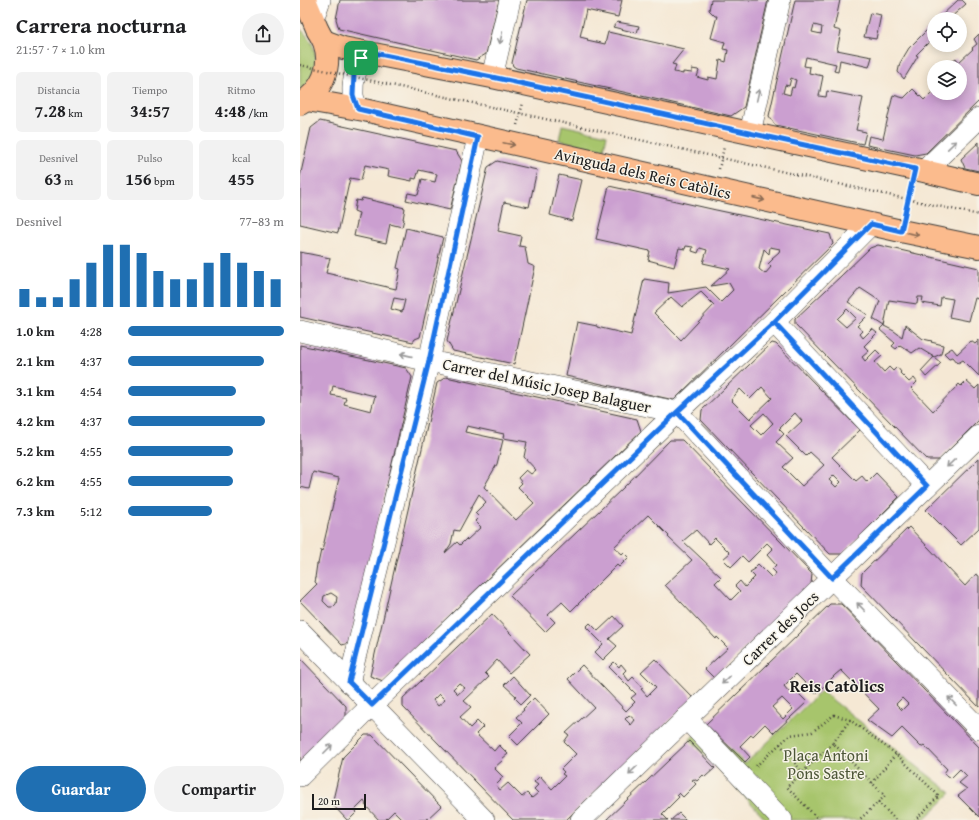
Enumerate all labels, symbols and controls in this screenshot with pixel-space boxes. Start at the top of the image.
text: Carrera nocturna [16,9,187,41]
map controls [927,12,967,100]
button: locate [927,12,967,52]
button: share [242,13,284,55]
one-way arrow [497,31,505,44]
text: 21:57 · 7 × 1.0 km [16,40,105,59]
pin [344,41,378,75]
icon: arrive [350,47,372,69]
button: layers [927,60,967,100]
text: Distancia [37,82,80,98]
text: Tiempo [133,82,167,98]
text: Ritmo [227,82,255,98]
one-way arrow [755,89,763,102]
text: 7.28 [35,98,66,123]
text: 34:57 [130,98,170,123]
text: 4:48 [215,98,246,123]
text: km [66,105,83,121]
text: /km [246,105,268,121]
one-way arrow [502,140,515,148]
one-way arrow [947,140,957,149]
street label: Avinguda dels Reis Catòlics [552,141,734,205]
text: Desnivel [39,150,78,166]
text: Pulso [138,150,162,166]
text: kcal [232,150,251,166]
text: 63 [44,166,62,191]
text: 156 [125,166,152,191]
text: 455 [228,166,255,191]
text: m [62,173,73,189]
text: bpm [152,173,175,189]
one-way arrow [752,196,765,204]
text: Desnivel [16,212,62,231]
text: 77–83 m [239,212,284,231]
one-way arrow [906,230,919,238]
text: 1.0 km [16,322,55,341]
text: 4:28 [80,322,102,341]
one-way arrow [400,351,413,359]
street label: Carrer del Músic Josep Balaguer [440,351,654,419]
text: 2.1 km [16,352,55,371]
text: 4:37 [80,352,102,371]
text: 3.1 km [16,382,55,401]
text: 4:54 [80,382,102,401]
text: 4.2 km [16,412,55,431]
text: 4:37 [80,412,102,431]
text: 5.2 km [16,442,55,461]
text: 4:55 [80,442,102,461]
one-way arrow [946,458,956,468]
text: 6.2 km [16,472,55,491]
text: 4:55 [80,472,102,491]
text: 7.3 km [16,502,55,521]
text: 5:12 [80,502,102,521]
street label: Carrer des Jocs [736,585,824,671]
one-way arrow [856,602,866,612]
district label: Reis Catòlics [790,673,884,698]
one-way arrow [721,675,731,685]
one-way arrow [947,696,957,706]
park label: Plaça Antoni Pons Sastre [784,743,869,785]
one-way arrow [323,744,333,754]
one-way arrow [628,765,638,775]
button: Guardar [16,766,146,812]
button: Compartir [154,766,284,812]
scale bar [312,792,366,811]
text: 20 m [318,793,340,809]

